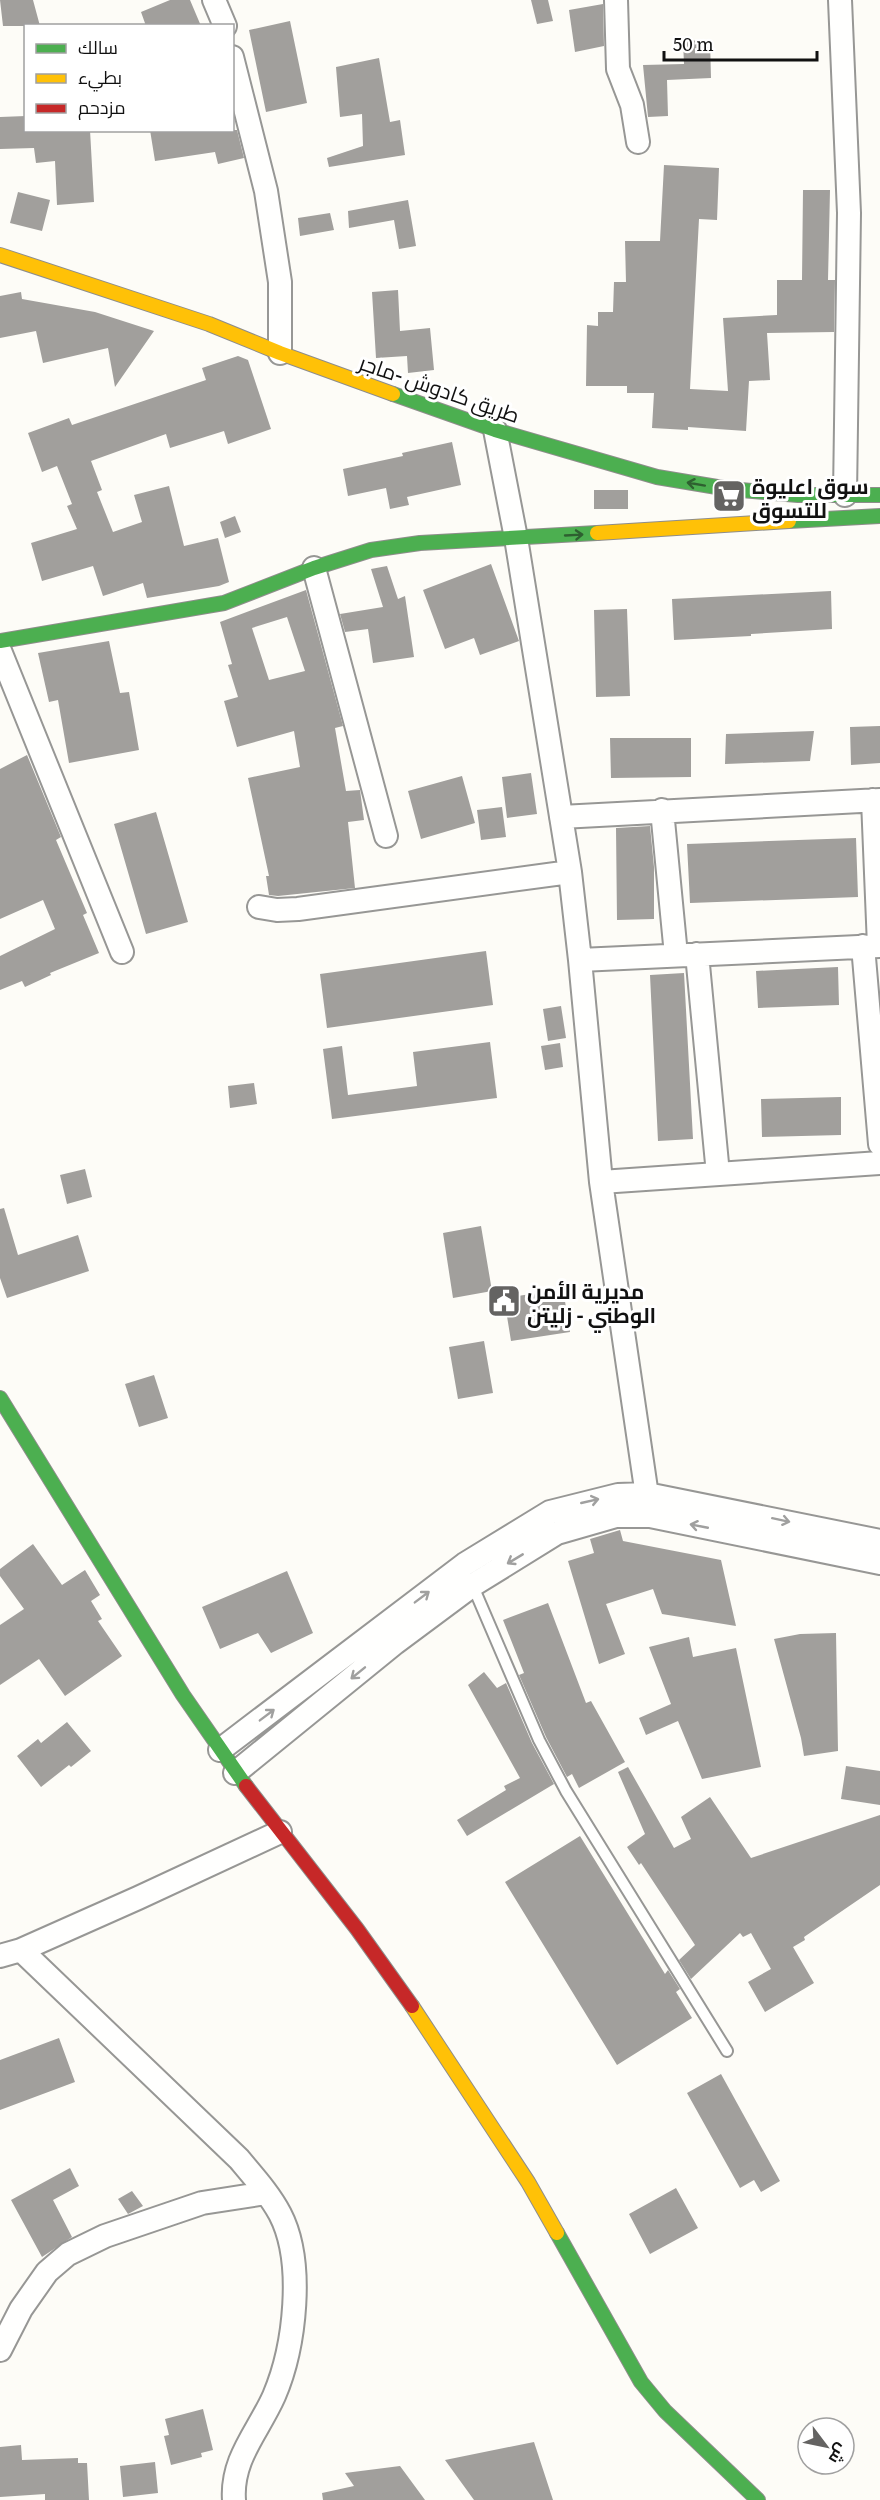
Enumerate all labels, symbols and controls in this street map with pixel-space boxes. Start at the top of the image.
legend [24,24,234,132]
scale bar [664,24,817,62]
text: 50 m [673,30,714,57]
text: سالك [78,33,118,60]
text: بطيء [78,63,122,92]
text: مزدحم [78,93,126,120]
street label: طريق كادوش -ماجر [355,345,524,429]
place label: سوق اعليوة للتسوق [752,469,868,524]
one-way arrow [687,478,707,489]
supermarket icon: سوق اعليوة للتسوق [711,478,747,514]
one-way arrow [564,529,584,540]
place label: مديرية الأمن الوطني - زليتن [527,1274,656,1333]
public building icon: مديرية الأمن الوطني - زليتن [486,1283,522,1319]
one-way arrow [580,1495,599,1507]
one-way arrow [772,1515,791,1527]
one-way arrow [690,1520,710,1531]
one-way arrow [507,1553,524,1565]
one-way arrow [413,1590,429,1603]
one-way arrow [350,1667,366,1680]
one-way arrow [258,1708,274,1721]
north arrow [796,2416,856,2476]
text: ش [824,2439,855,2470]

